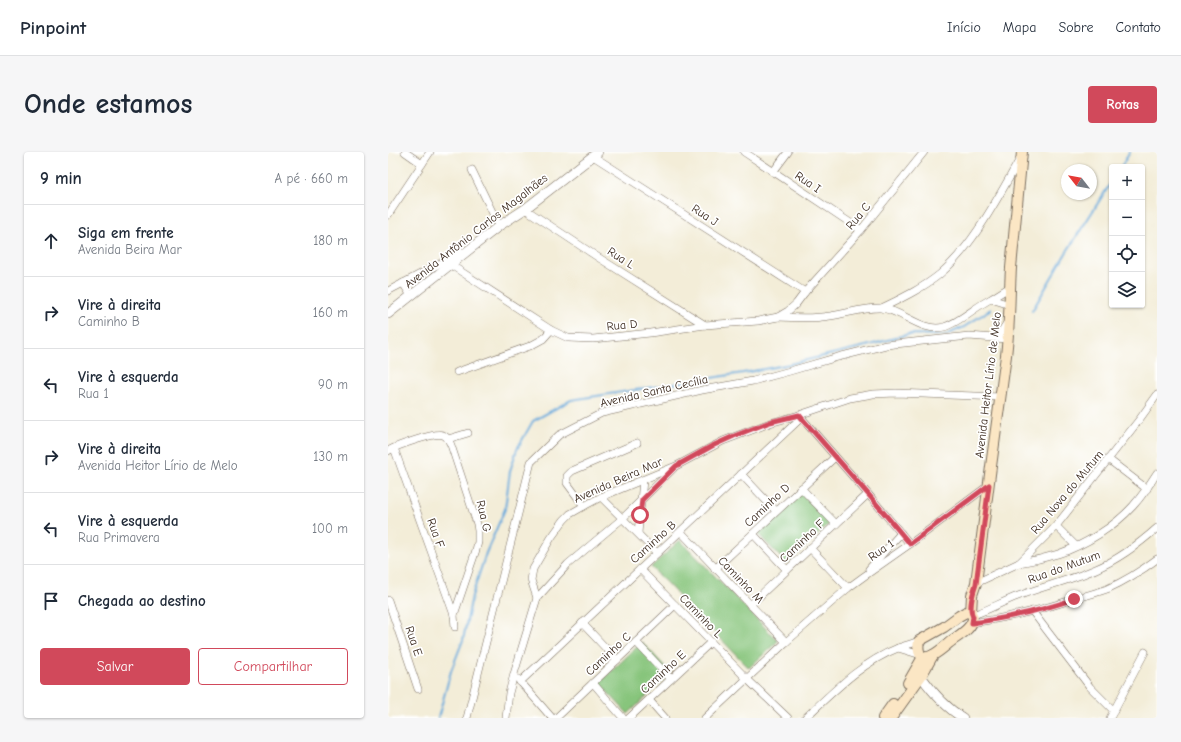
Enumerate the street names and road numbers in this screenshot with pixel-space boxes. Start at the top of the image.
street label: Rua I [792,168,824,196]
street label: Avenida Antônio Carlos Magalhães [402,171,550,291]
street label: Rua C [843,200,873,232]
street label: Rua J [689,201,721,229]
street label: Rua L [605,244,637,272]
street label: Avenida Heitor Lírio de Melo [972,311,1004,459]
street label: Rua D [606,316,638,334]
street label: Avenida Santa Cecília [599,372,709,410]
street label: Rua Nova do Mutum [1028,447,1106,537]
street label: Avenida Beira Mar [571,454,665,506]
street label: Caminho D [741,480,793,530]
street label: Rua G [474,499,495,534]
street label: Rua F [424,516,448,550]
street label: Caminho F [777,517,828,565]
street label: Caminho B [627,518,679,566]
street label: Rua 1 [865,536,897,564]
street label: Rua do Mutum [1026,547,1102,587]
street label: Caminho M [715,554,767,606]
street label: Caminho L [677,591,725,641]
street label: Rua E [402,624,426,658]
street label: Caminho C [582,629,634,679]
street label: Caminho E [637,647,689,697]

